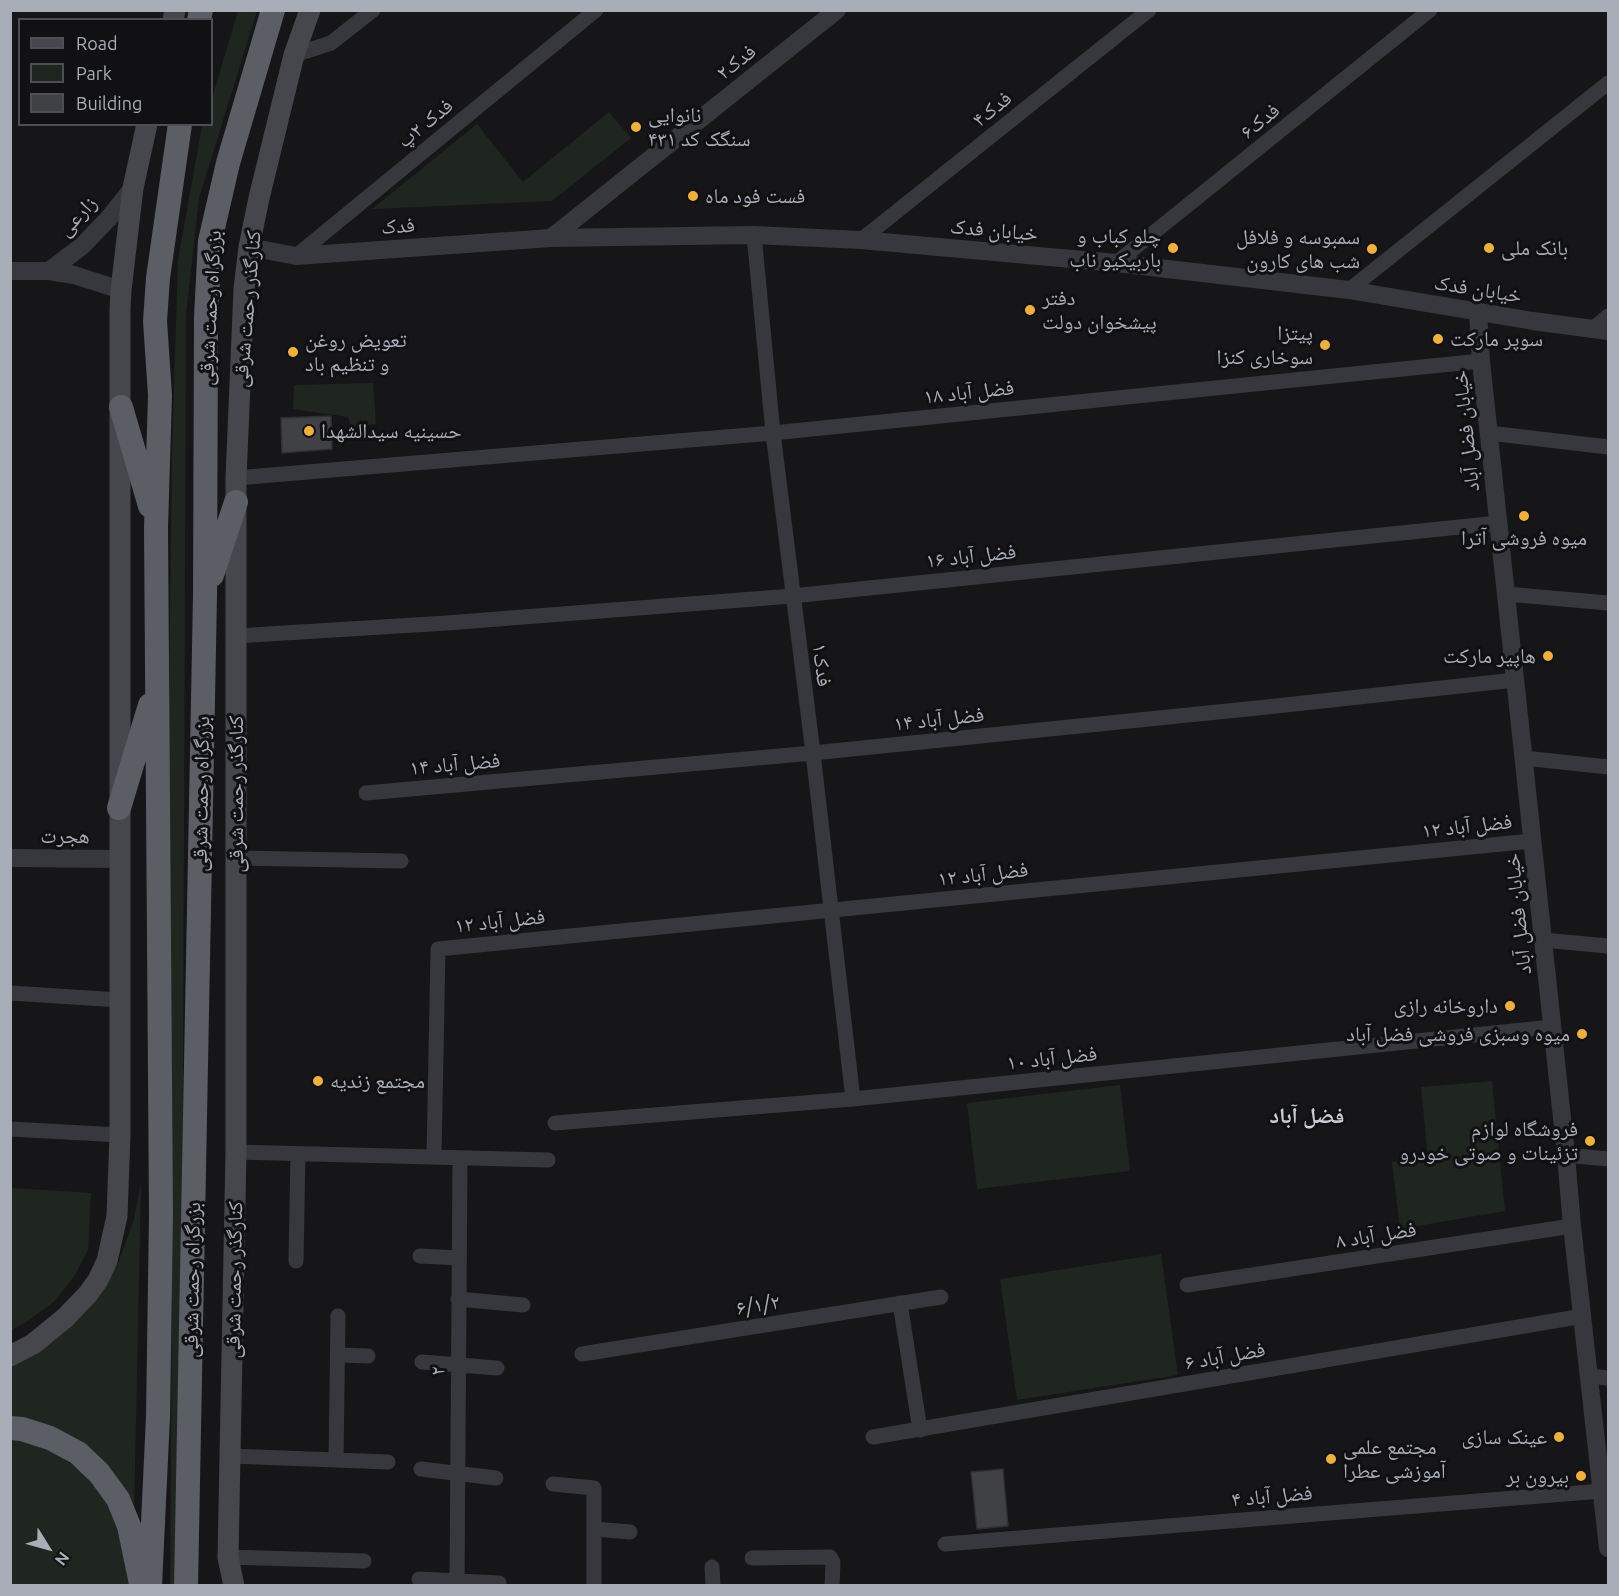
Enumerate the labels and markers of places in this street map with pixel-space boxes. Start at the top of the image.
place label: نانوایی سنگک کد ۴۳۱ [648,102,750,152]
marker: نانوایی سنگک کد ۴۳۱ [629,120,643,134]
place label: فست فود ماه [705,183,805,209]
marker: فست فود ماه [686,189,700,203]
place label: چلو کباب و باربیکیو ناب [1069,223,1161,273]
place label: سمبوسه و فلافل شب های کارون [1236,224,1360,274]
place label: بانک ملی [1501,235,1568,261]
marker: چلو کباب و باربیکیو ناب [1166,241,1180,255]
marker: بانک ملی [1482,241,1496,255]
marker: سمبوسه و فلافل شب های کارون [1365,242,1379,256]
place label: دفتر پیشخوان دولت [1042,285,1157,335]
marker: دفتر پیشخوان دولت [1023,303,1037,317]
place label: پيتزا سوخارى كنزا [1216,320,1313,370]
place label: سوپر مارکت [1450,326,1543,352]
place label: تعویض روغن و تنظیم باد [305,327,407,377]
marker: سوپر مارکت [1431,332,1445,346]
marker: پيتزا سوخارى كنزا [1318,338,1332,352]
marker: تعویض روغن و تنظیم باد [286,345,300,359]
place label: حسینیه سیدالشهدا [321,418,461,444]
marker: حسینیه سیدالشهدا [302,424,316,438]
marker: میوه فروشی آترا [1517,509,1531,523]
place label: میوه فروشی آترا [1461,525,1587,551]
place label: هاپیر مارکت [1443,643,1536,669]
marker: هاپیر مارکت [1541,649,1555,663]
place label: داروخانه رازی [1393,993,1498,1019]
marker: داروخانه رازی [1503,999,1517,1013]
place label: میوه وسبزی فروشی فضل آباد [1346,1021,1570,1047]
marker: میوه وسبزی فروشی فضل آباد [1575,1027,1589,1041]
place label: مجتمع زندیه [330,1068,425,1094]
marker: مجتمع زندیه [311,1074,325,1088]
place label: فروشگاه لوازم تزئینات و صوتی خودرو [1399,1116,1578,1166]
marker: فروشگاه لوازم تزئینات و صوتی خودرو [1583,1134,1597,1148]
place label: عینک سازی [1461,1424,1547,1450]
marker: عینک سازی [1552,1430,1566,1444]
place label: مجتمع علمی آموزشی عطرا [1343,1434,1446,1484]
marker: مجتمع علمی آموزشی عطرا [1324,1452,1338,1466]
place label: بیرون بر [1506,1463,1569,1489]
marker: بیرون بر [1574,1469,1588,1483]

